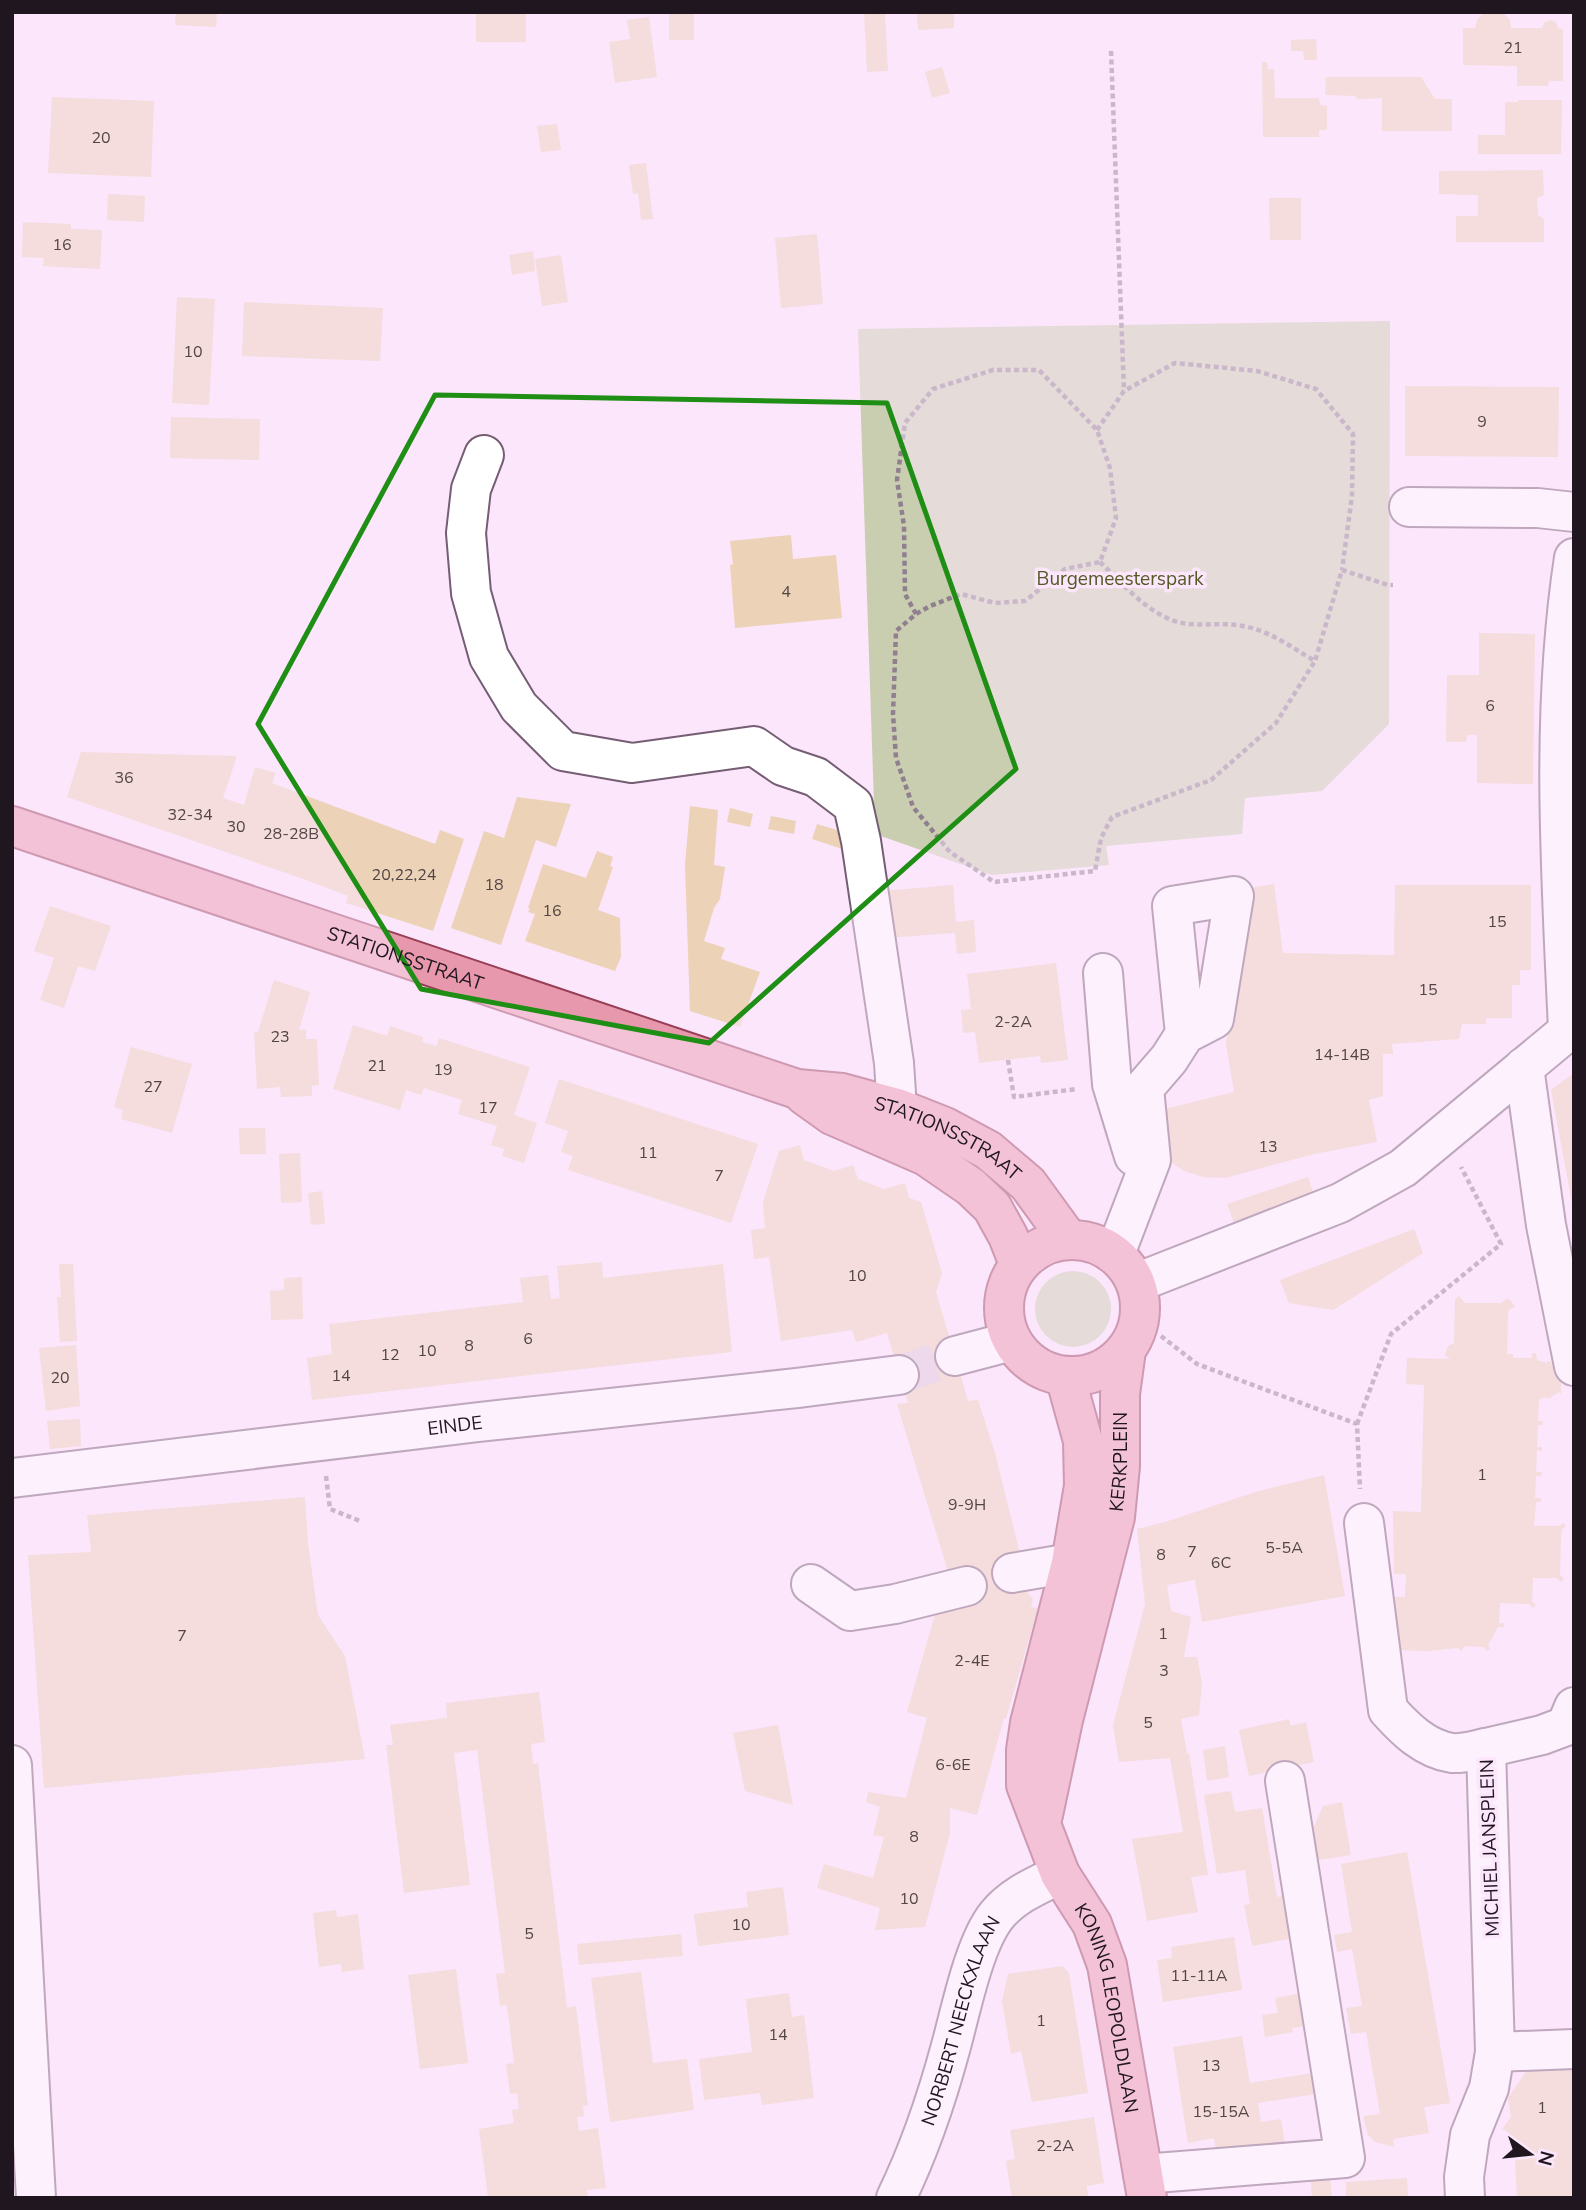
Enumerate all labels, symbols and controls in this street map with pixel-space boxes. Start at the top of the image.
house number: 21 [1503,37,1523,59]
house number: 20 [91,127,111,149]
house number: 16 [52,234,72,256]
house number: 10 [183,341,203,363]
house number: 9 [1477,411,1487,433]
park label: Burgemeesterspark [1037,566,1204,592]
house number: 4 [781,581,791,603]
house number: 6 [1485,695,1495,717]
house number: 36 [114,767,134,789]
house number: 32-34 [167,804,213,826]
house number: 30 [226,816,246,838]
house number: 28-28B [263,823,319,845]
house number: 20,22,24 [372,864,437,886]
house number: 18 [484,874,504,896]
house number: 16 [542,900,562,922]
house number: 15 [1487,911,1507,933]
street label: STATIONSSTRAAT [324,920,487,997]
house number: 15 [1418,979,1438,1001]
house number: 2-2A [994,1011,1032,1033]
house number: 23 [270,1026,290,1048]
house number: 14-14B [1314,1044,1370,1066]
house number: 21 [367,1055,387,1077]
house number: 19 [433,1059,453,1081]
house number: 27 [143,1076,163,1098]
street label: STATIONSSTRAAT [871,1090,1027,1187]
house number: 17 [478,1097,498,1119]
house number: 13 [1258,1136,1278,1158]
house number: 11 [638,1142,658,1164]
house number: 7 [714,1165,724,1187]
house number: 10 [847,1265,867,1287]
house number: 6 [523,1328,533,1350]
house number: 8 [464,1335,474,1357]
house number: 10 [417,1340,437,1362]
house number: 12 [380,1344,400,1366]
house number: 14 [331,1365,351,1387]
house number: 20 [50,1367,70,1389]
street label: EINDE [426,1410,484,1442]
street label: KERKPLEIN [1104,1412,1134,1513]
house number: 1 [1477,1464,1487,1486]
house number: 9-9H [948,1494,986,1516]
house number: 5-5A [1265,1537,1303,1559]
house number: 7 [1187,1541,1197,1563]
house number: 8 [1156,1544,1166,1566]
house number: 6C [1211,1552,1231,1574]
house number: 1 [1158,1623,1168,1645]
house number: 7 [177,1625,187,1647]
house number: 2-4E [954,1650,990,1672]
house number: 3 [1159,1660,1169,1682]
house number: 5 [1143,1712,1153,1734]
house number: 6-6E [935,1754,971,1776]
street label: MICHIEL JANSPLEIN [1474,1759,1506,1937]
house number: 8 [909,1826,919,1848]
house number: 10 [899,1888,919,1910]
street label: KONING LEOPOLDLAAN [1068,1898,1144,2115]
street label: NORBERT NEECKXLAAN [915,1911,1007,2129]
house number: 10 [731,1914,751,1936]
house number: 5 [524,1923,534,1945]
house number: 11-11A [1171,1965,1228,1987]
house number: 1 [1036,2010,1046,2032]
house number: 14 [768,2024,788,2046]
house number: 13 [1201,2055,1221,2077]
house number: 1 [1537,2097,1547,2119]
house number: 15-15A [1193,2101,1250,2123]
north arrow [1495,2119,1565,2189]
house number: 2-2A [1036,2135,1074,2157]
text: N [1531,2148,1560,2168]

